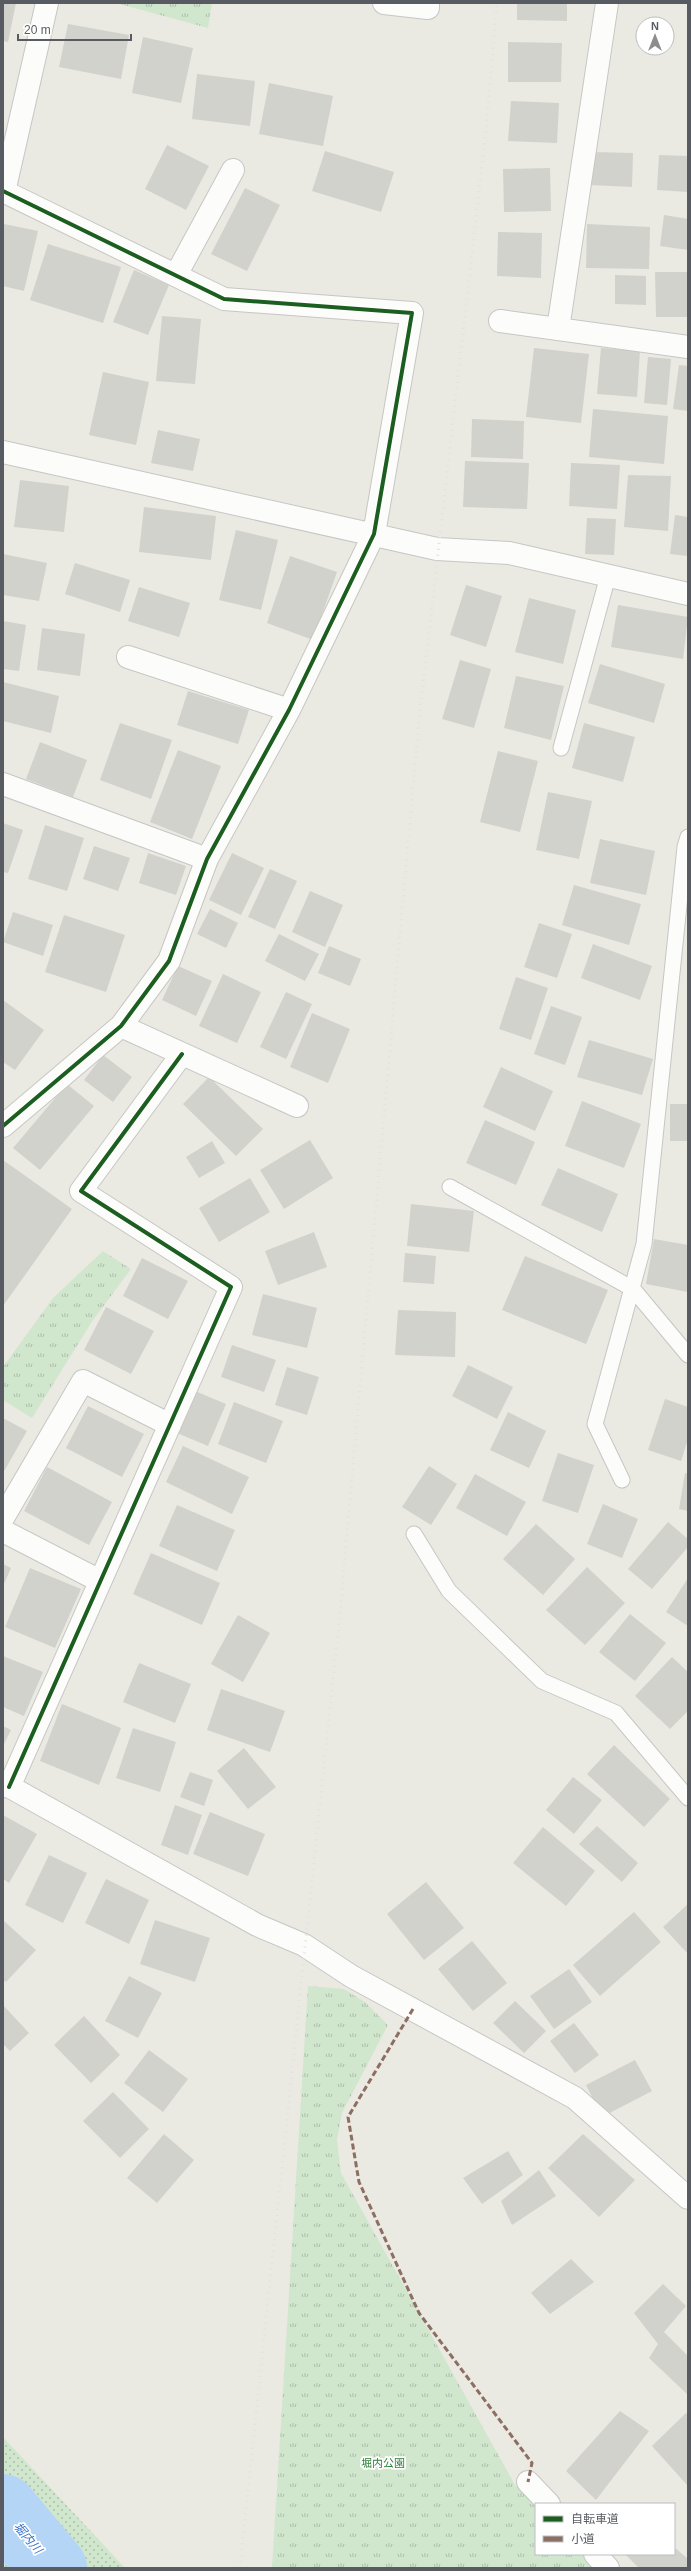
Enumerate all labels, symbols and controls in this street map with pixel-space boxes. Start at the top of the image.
scale bar [18,16,131,42]
north arrow [635,16,675,56]
text: N [651,20,659,32]
text: 20 m [24,23,51,37]
park label: 堀内公園 [361,2457,405,2469]
legend [535,2503,675,2555]
text: 自転車道 [571,2512,619,2526]
water label: 堀内川 [11,2520,46,2558]
text: 小道 [571,2532,595,2546]

